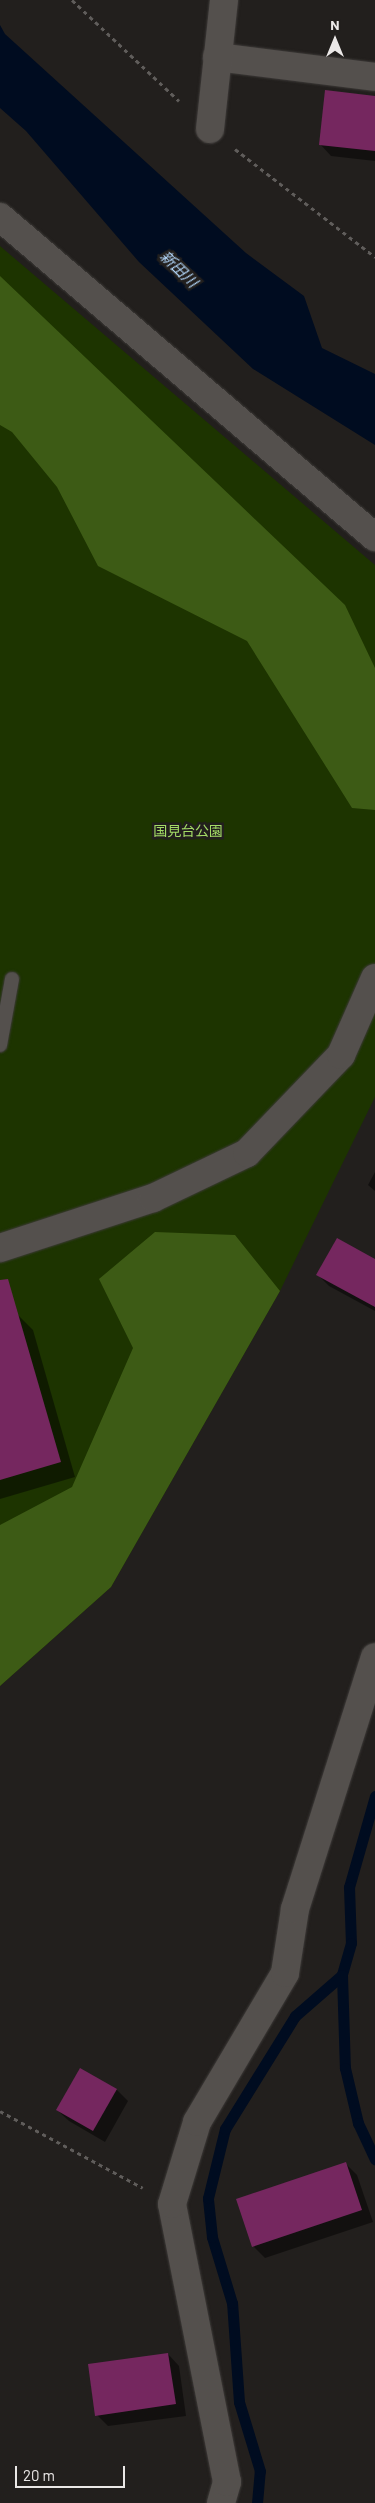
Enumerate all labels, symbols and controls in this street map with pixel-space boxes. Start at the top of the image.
north arrow [310,15,360,65]
text: N [330,16,340,33]
water label: 新田川 [157,247,201,291]
park label: 国見台公園 [153,823,223,839]
scale bar [18,2456,128,2488]
text: 20 m [23,2466,55,2484]

